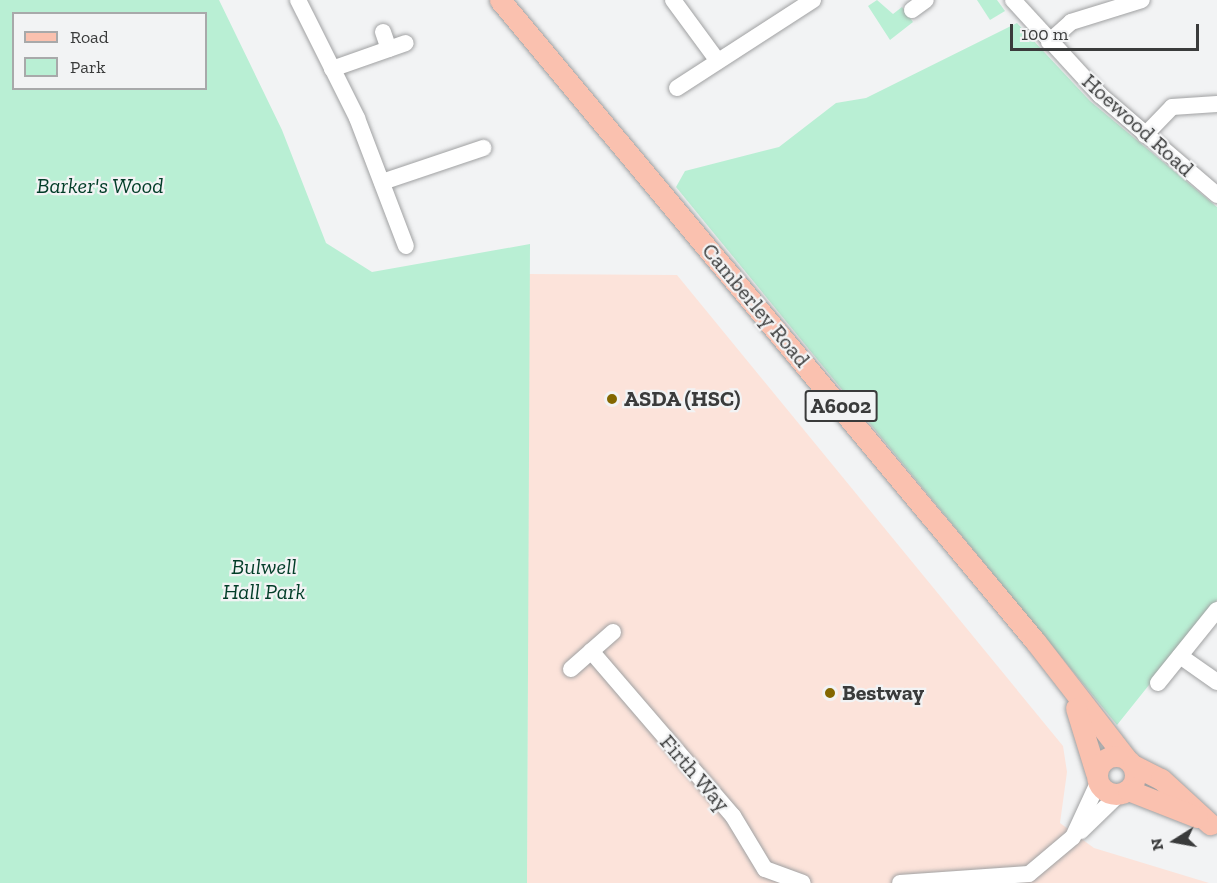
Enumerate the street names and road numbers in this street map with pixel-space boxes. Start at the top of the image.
street label: Hoewood Road [1077,68,1199,182]
street label: Camberley Road [696,237,816,373]
road number: A6002 [804,388,878,424]
street label: Firth Way [654,729,736,817]

